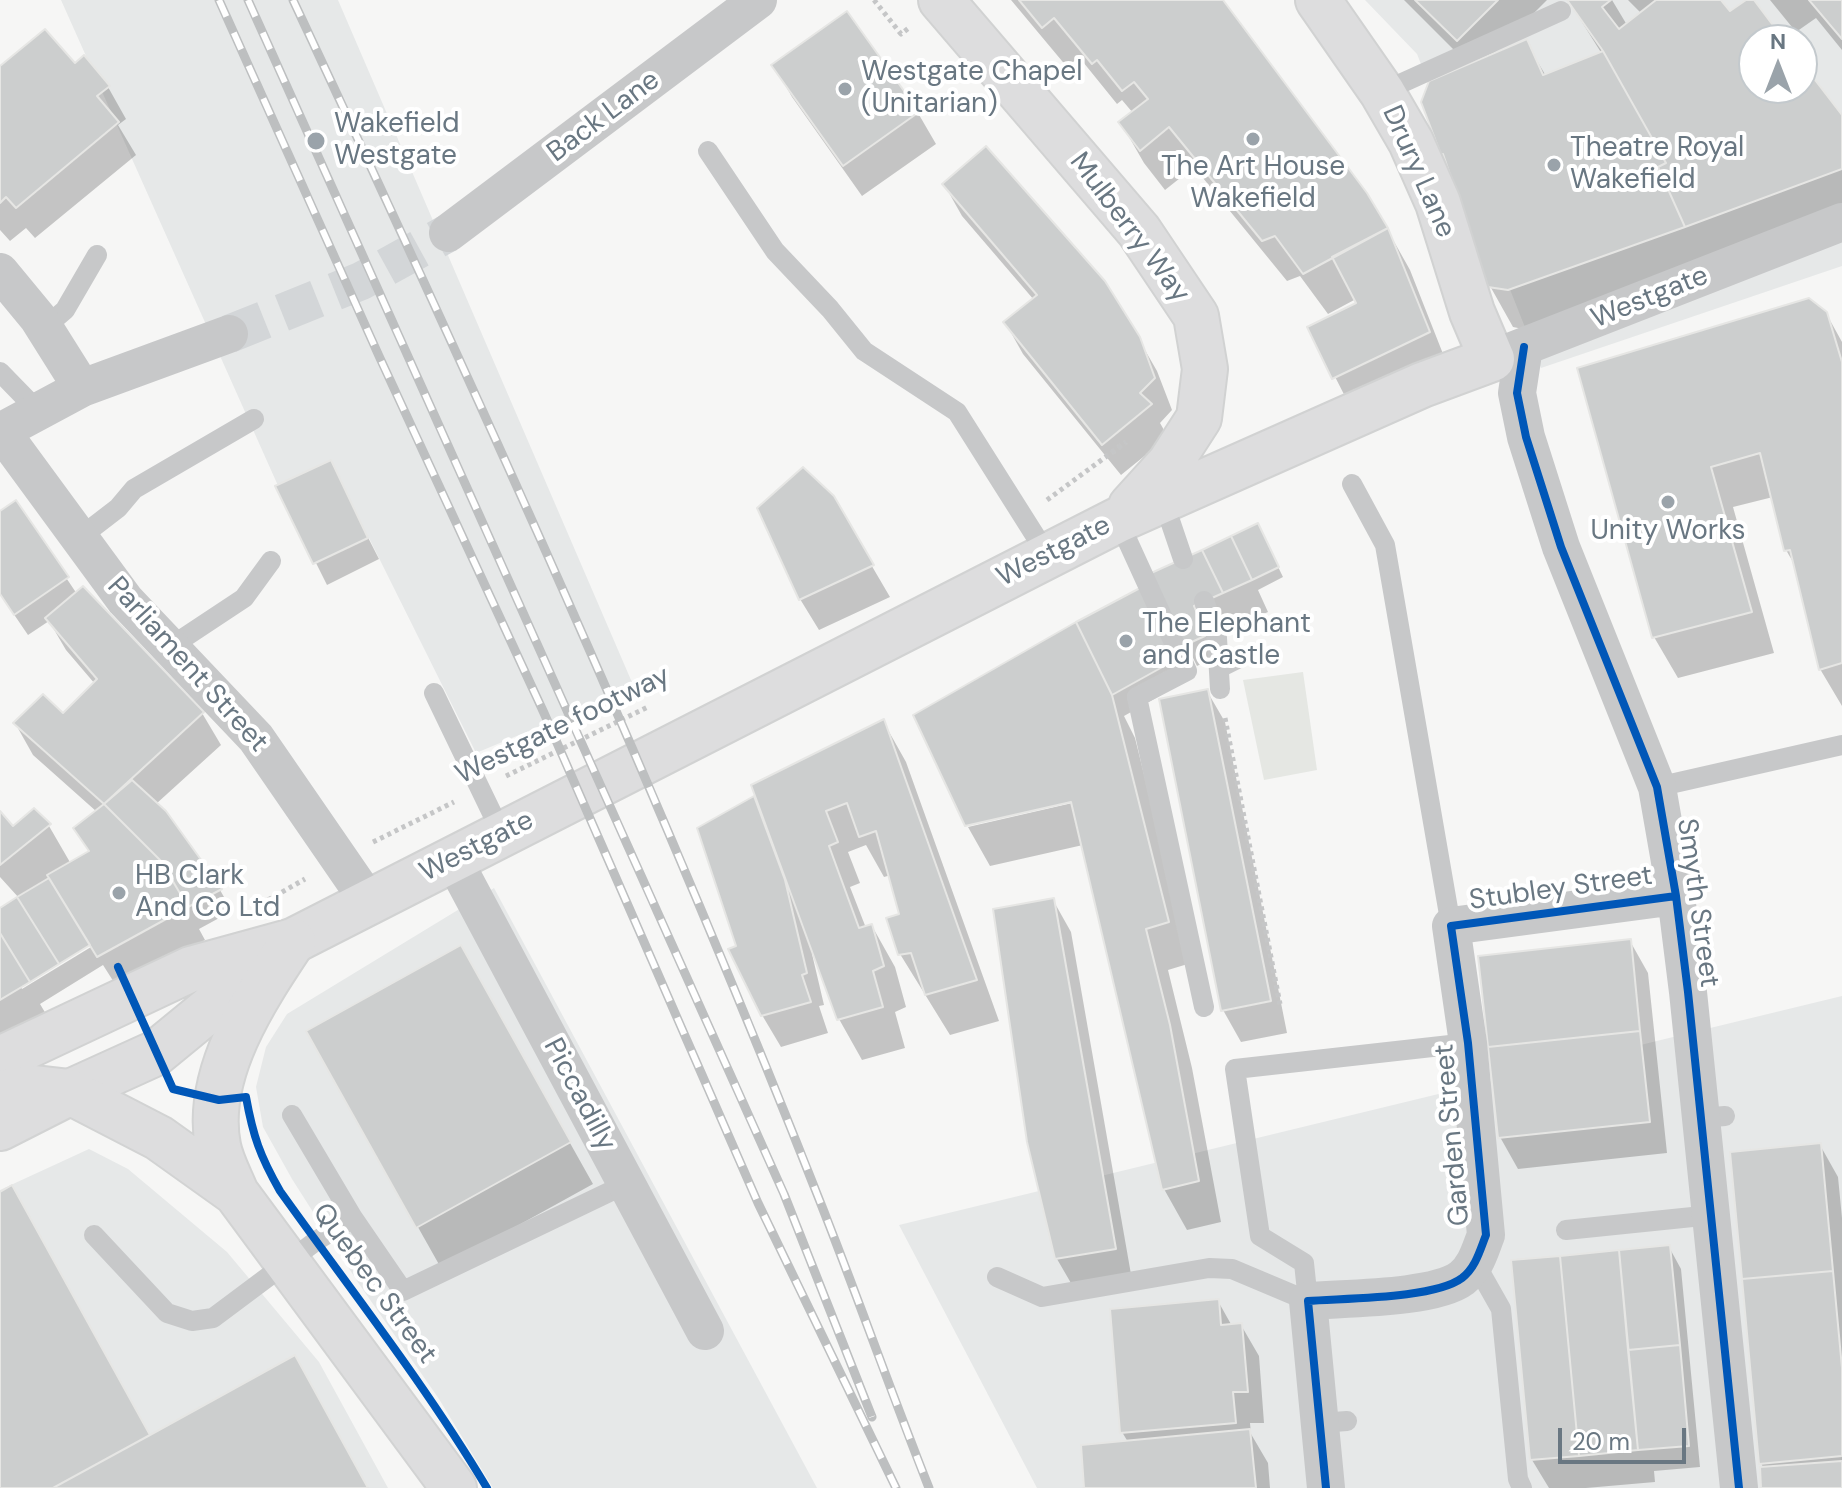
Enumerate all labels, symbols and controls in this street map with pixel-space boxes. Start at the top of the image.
north arrow [1738,24,1818,104]
text: N [1770,27,1786,56]
place label: Westgate Chapel (Unitarian) [861,56,1082,122]
street label: Back Lane [541,64,667,170]
marker: Westgate Chapel (Unitarian) [836,80,854,98]
street label: Drury Lane [1374,101,1462,243]
place label: Wakefield Westgate [334,108,459,174]
marker: Wakefield Westgate [305,130,327,152]
marker: The Art House Wakefield [1244,130,1262,148]
place label: Theatre Royal Wakefield [1570,132,1744,198]
street label: Mulberry Way [1062,146,1196,310]
place label: The Art House Wakefield [1161,151,1345,217]
marker: Theatre Royal Wakefield [1545,156,1563,174]
street label: Westgate [1587,259,1713,337]
marker: Unity Works [1659,493,1677,511]
street label: Westgate [992,509,1116,595]
place label: Unity Works [1590,515,1746,549]
street label: Parliament Street [100,570,274,760]
place label: The Elephant and Castle [1142,608,1311,674]
marker: The Elephant and Castle [1117,632,1135,650]
street label: Westgate footway [450,660,676,792]
street label: Westgate [415,804,539,890]
street label: Smyth Street [1669,816,1725,990]
place label: HB Clark And Co Ltd [135,860,280,926]
street label: Stubley Street [1467,860,1655,918]
marker: HB Clark And Co Ltd [110,884,128,902]
street label: Piccadilly [535,1033,623,1157]
street label: Garden Street [1428,1043,1478,1227]
street label: Quebec Street [305,1197,443,1371]
scale bar [1562,1412,1690,1462]
text: 20 m [1572,1426,1630,1457]

